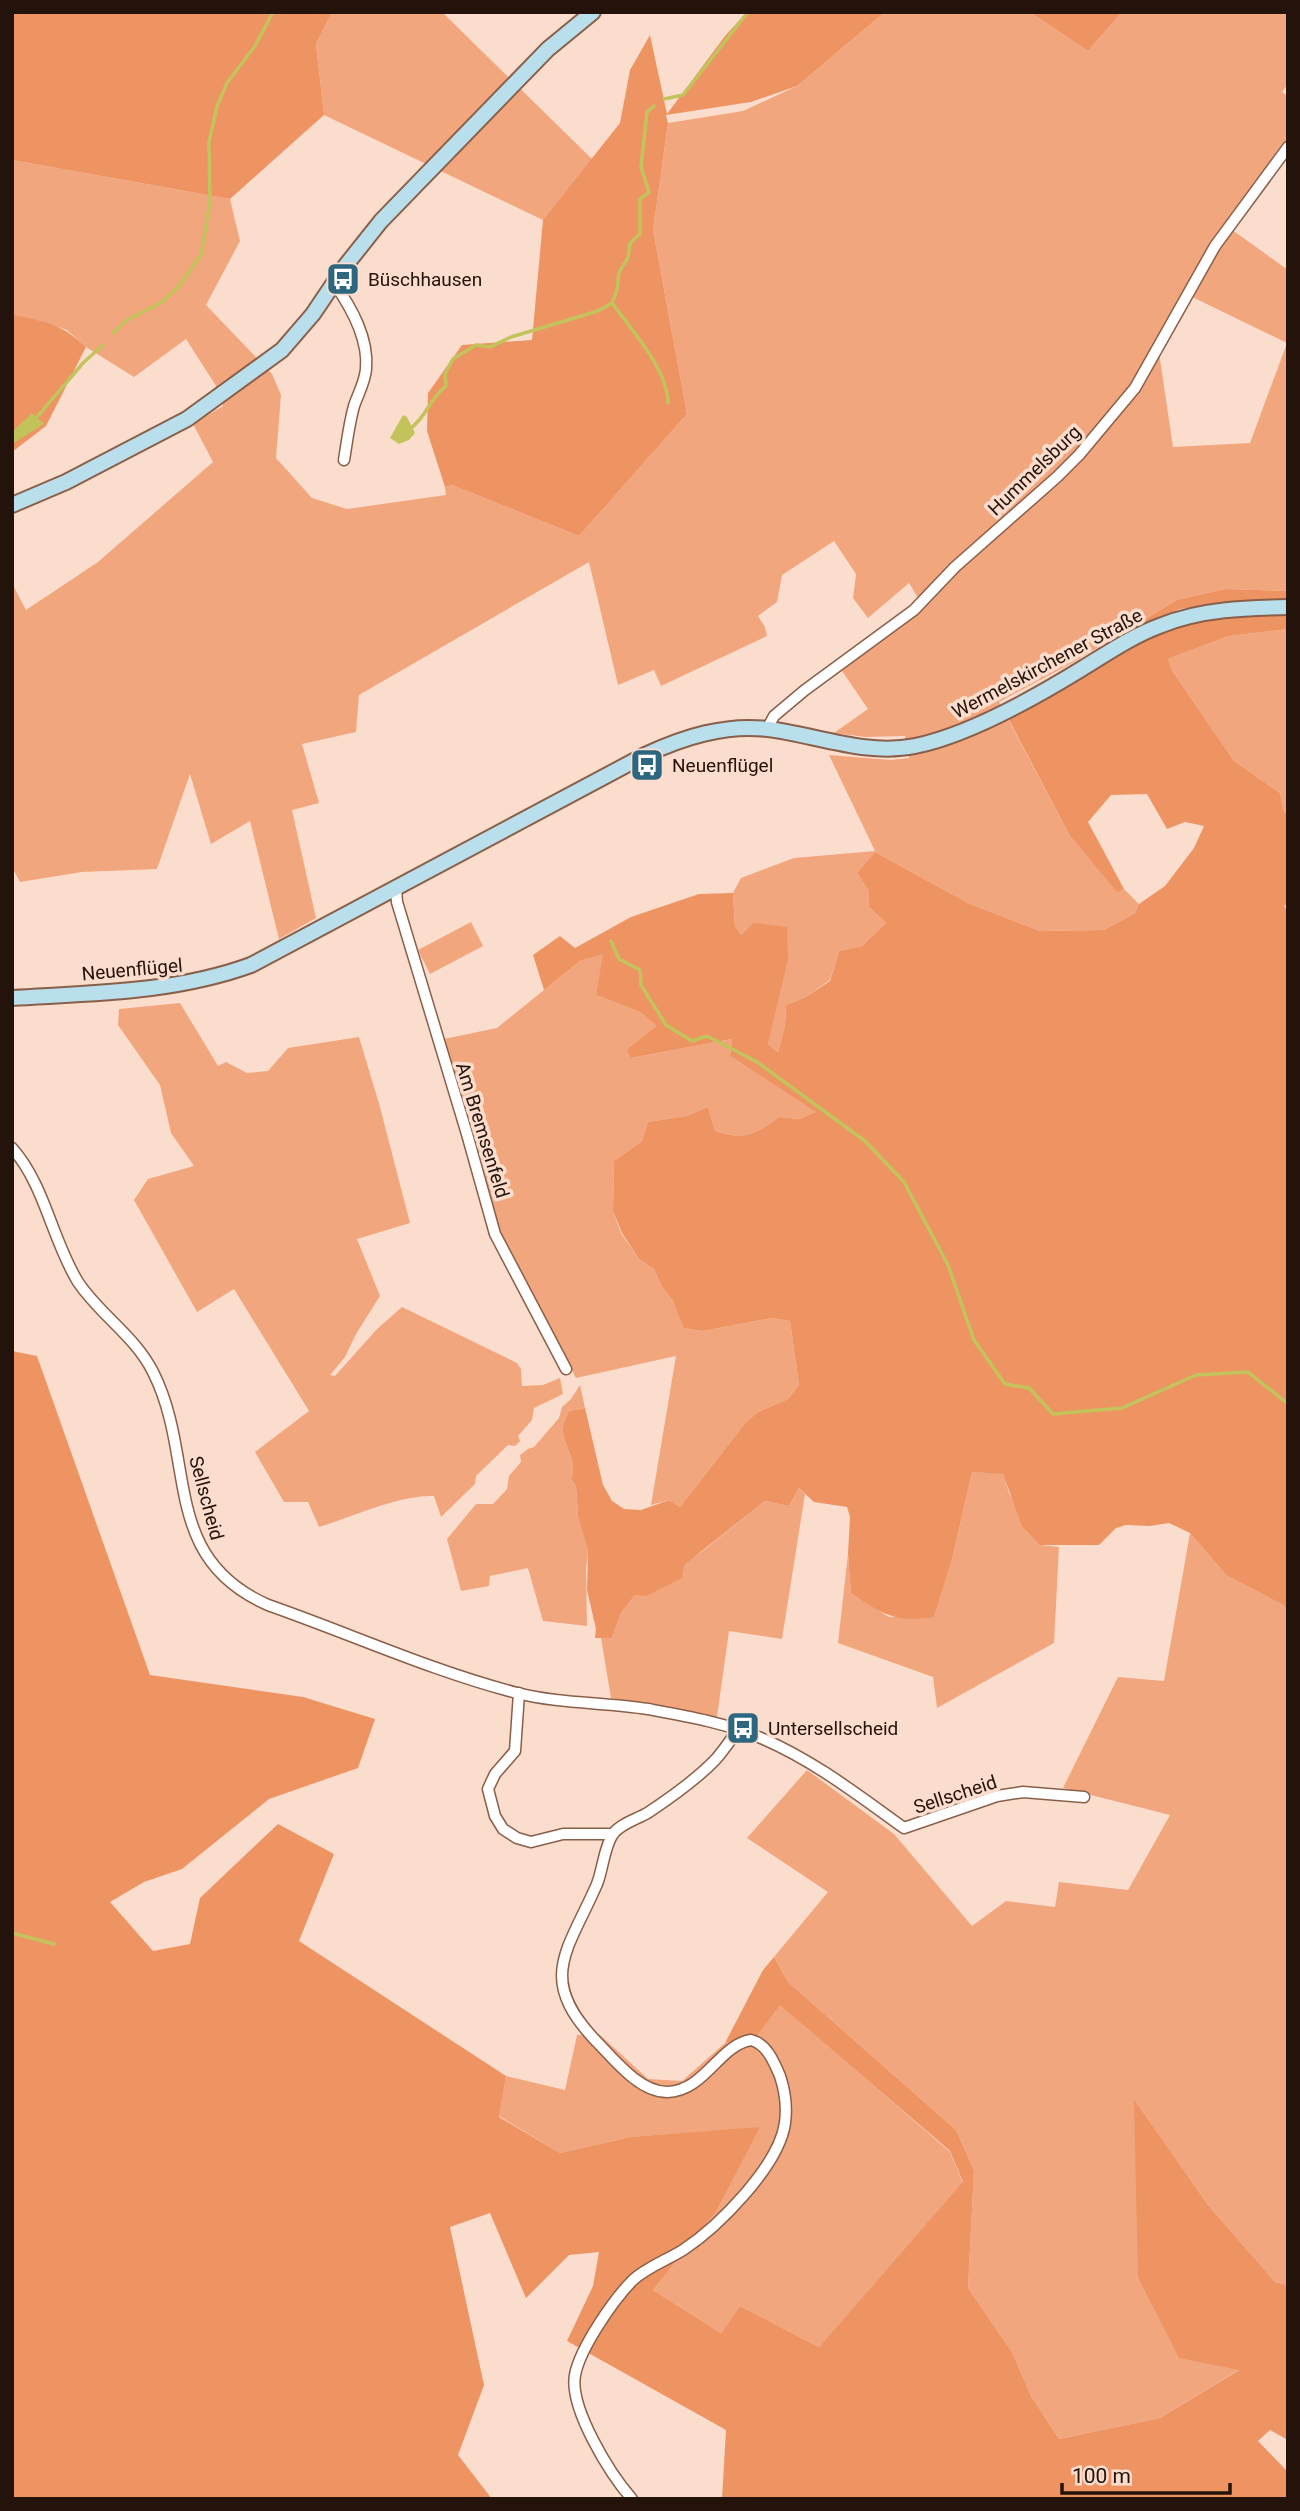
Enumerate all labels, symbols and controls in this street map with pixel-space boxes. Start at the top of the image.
bus stop icon: Büschhausen [324,260,362,298]
place label: Büschhausen [368,268,482,291]
street label: Hummelsburg [983,420,1085,520]
street label: Wermelskirchener Straße [948,603,1146,723]
bus stop icon: Neuenflügel [628,746,666,784]
place label: Neuenflügel [672,754,773,777]
street label: Neuenflügel [81,954,184,985]
street label: Am Bremsenfeld [451,1059,514,1201]
street label: Sellscheid [184,1454,229,1543]
bus stop icon: Untersellscheid [724,1709,762,1747]
place label: Untersellscheid [768,1717,898,1740]
street label: Sellscheid [911,1770,1000,1819]
scale bar [1062,2452,1230,2496]
text: 100 m [1072,2464,1131,2488]

